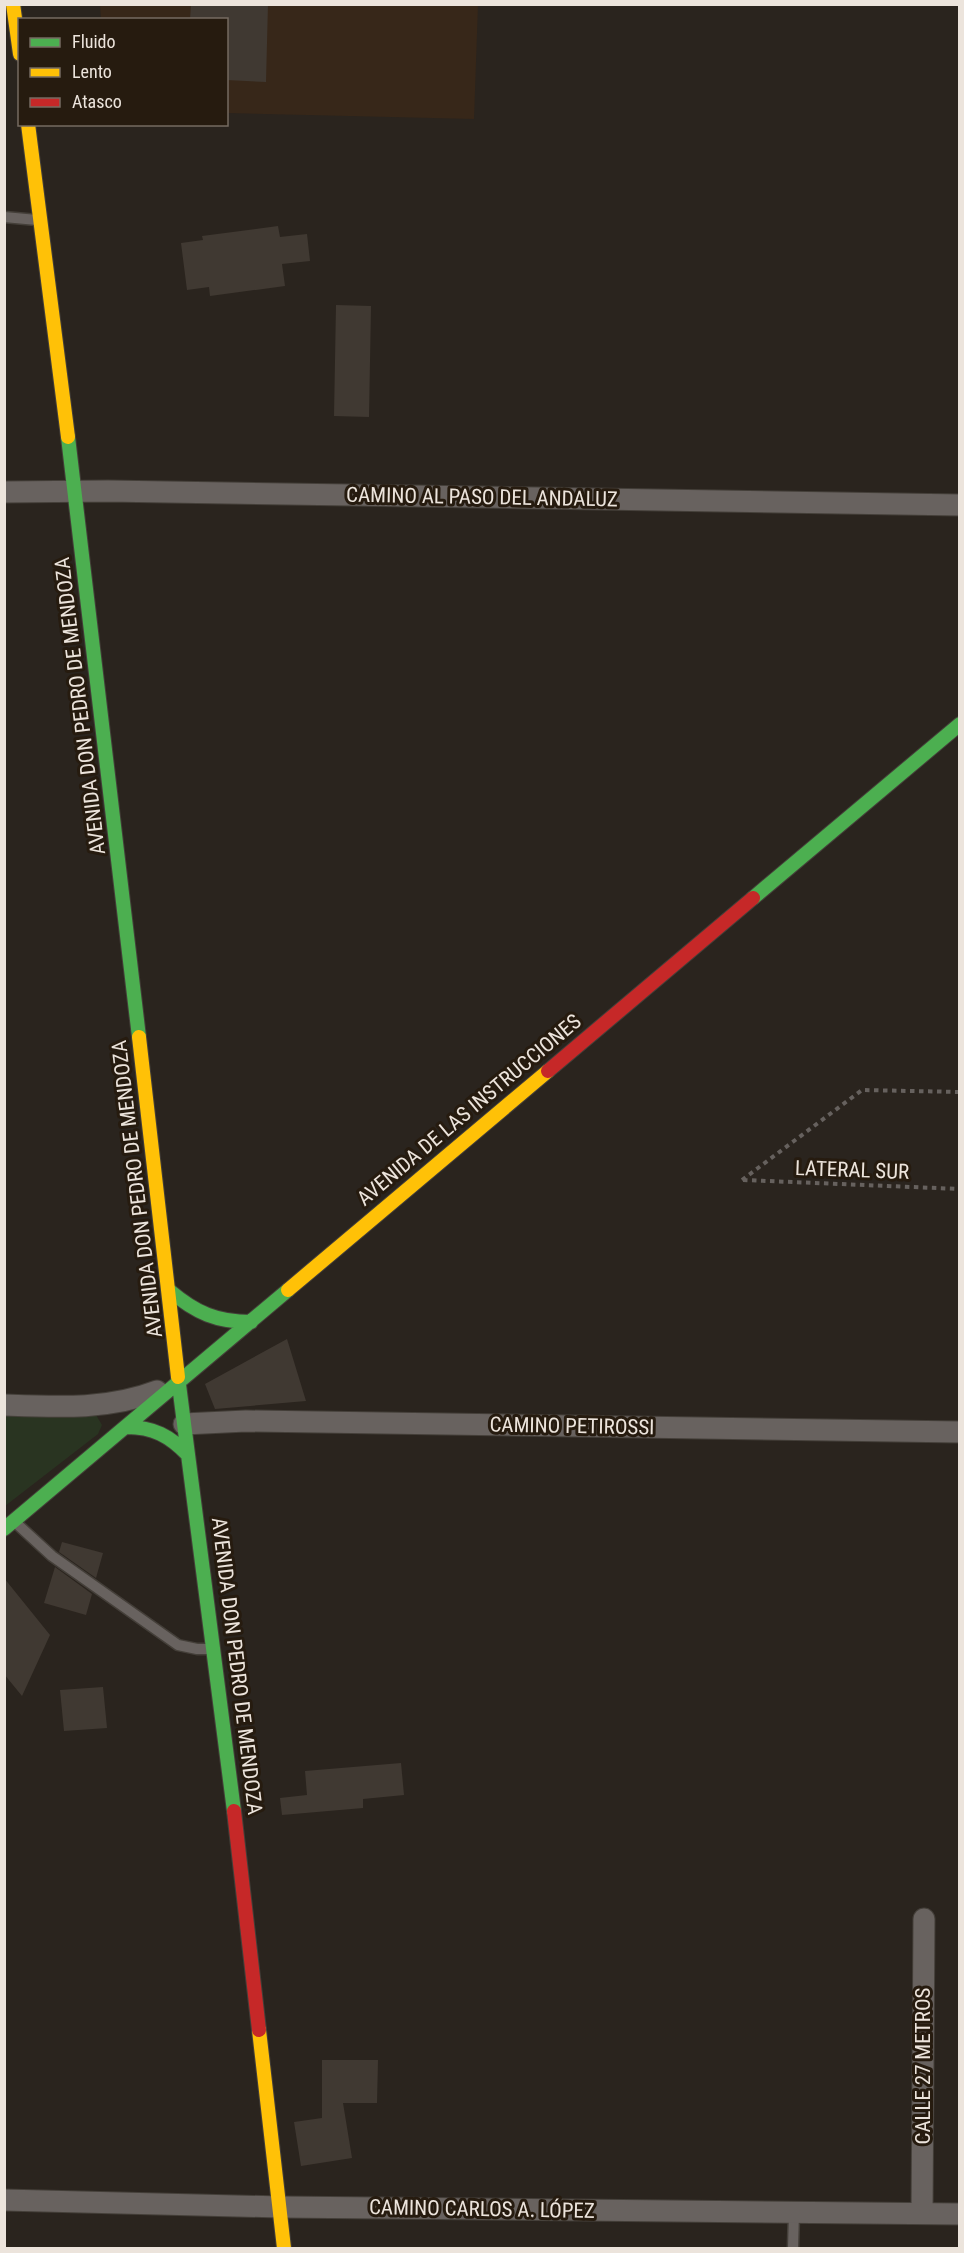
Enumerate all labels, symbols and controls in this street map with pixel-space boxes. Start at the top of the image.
legend [18,18,228,126]
text: Fluido [72,31,116,52]
text: Lento [72,61,112,82]
text: Atasco [72,91,122,112]
street label: CAMINO AL PASO DEL ANDALUZ [346,483,618,511]
street label: AVENIDA DON PEDRO DE MENDOZA [50,556,110,856]
street label: AVENIDA DE LAS INSTRUCCIONES [352,1009,586,1211]
street label: AVENIDA DON PEDRO DE MENDOZA [107,1039,167,1339]
street label: LATERAL SUR [794,1156,910,1184]
street label: CAMINO PETIROSSI [489,1413,655,1439]
street label: AVENIDA DON PEDRO DE MENDOZA [207,1516,267,1816]
street label: CALLE 27 METROS [911,1987,935,2144]
street label: CAMINO CARLOS A. LÓPEZ [369,2195,595,2223]

